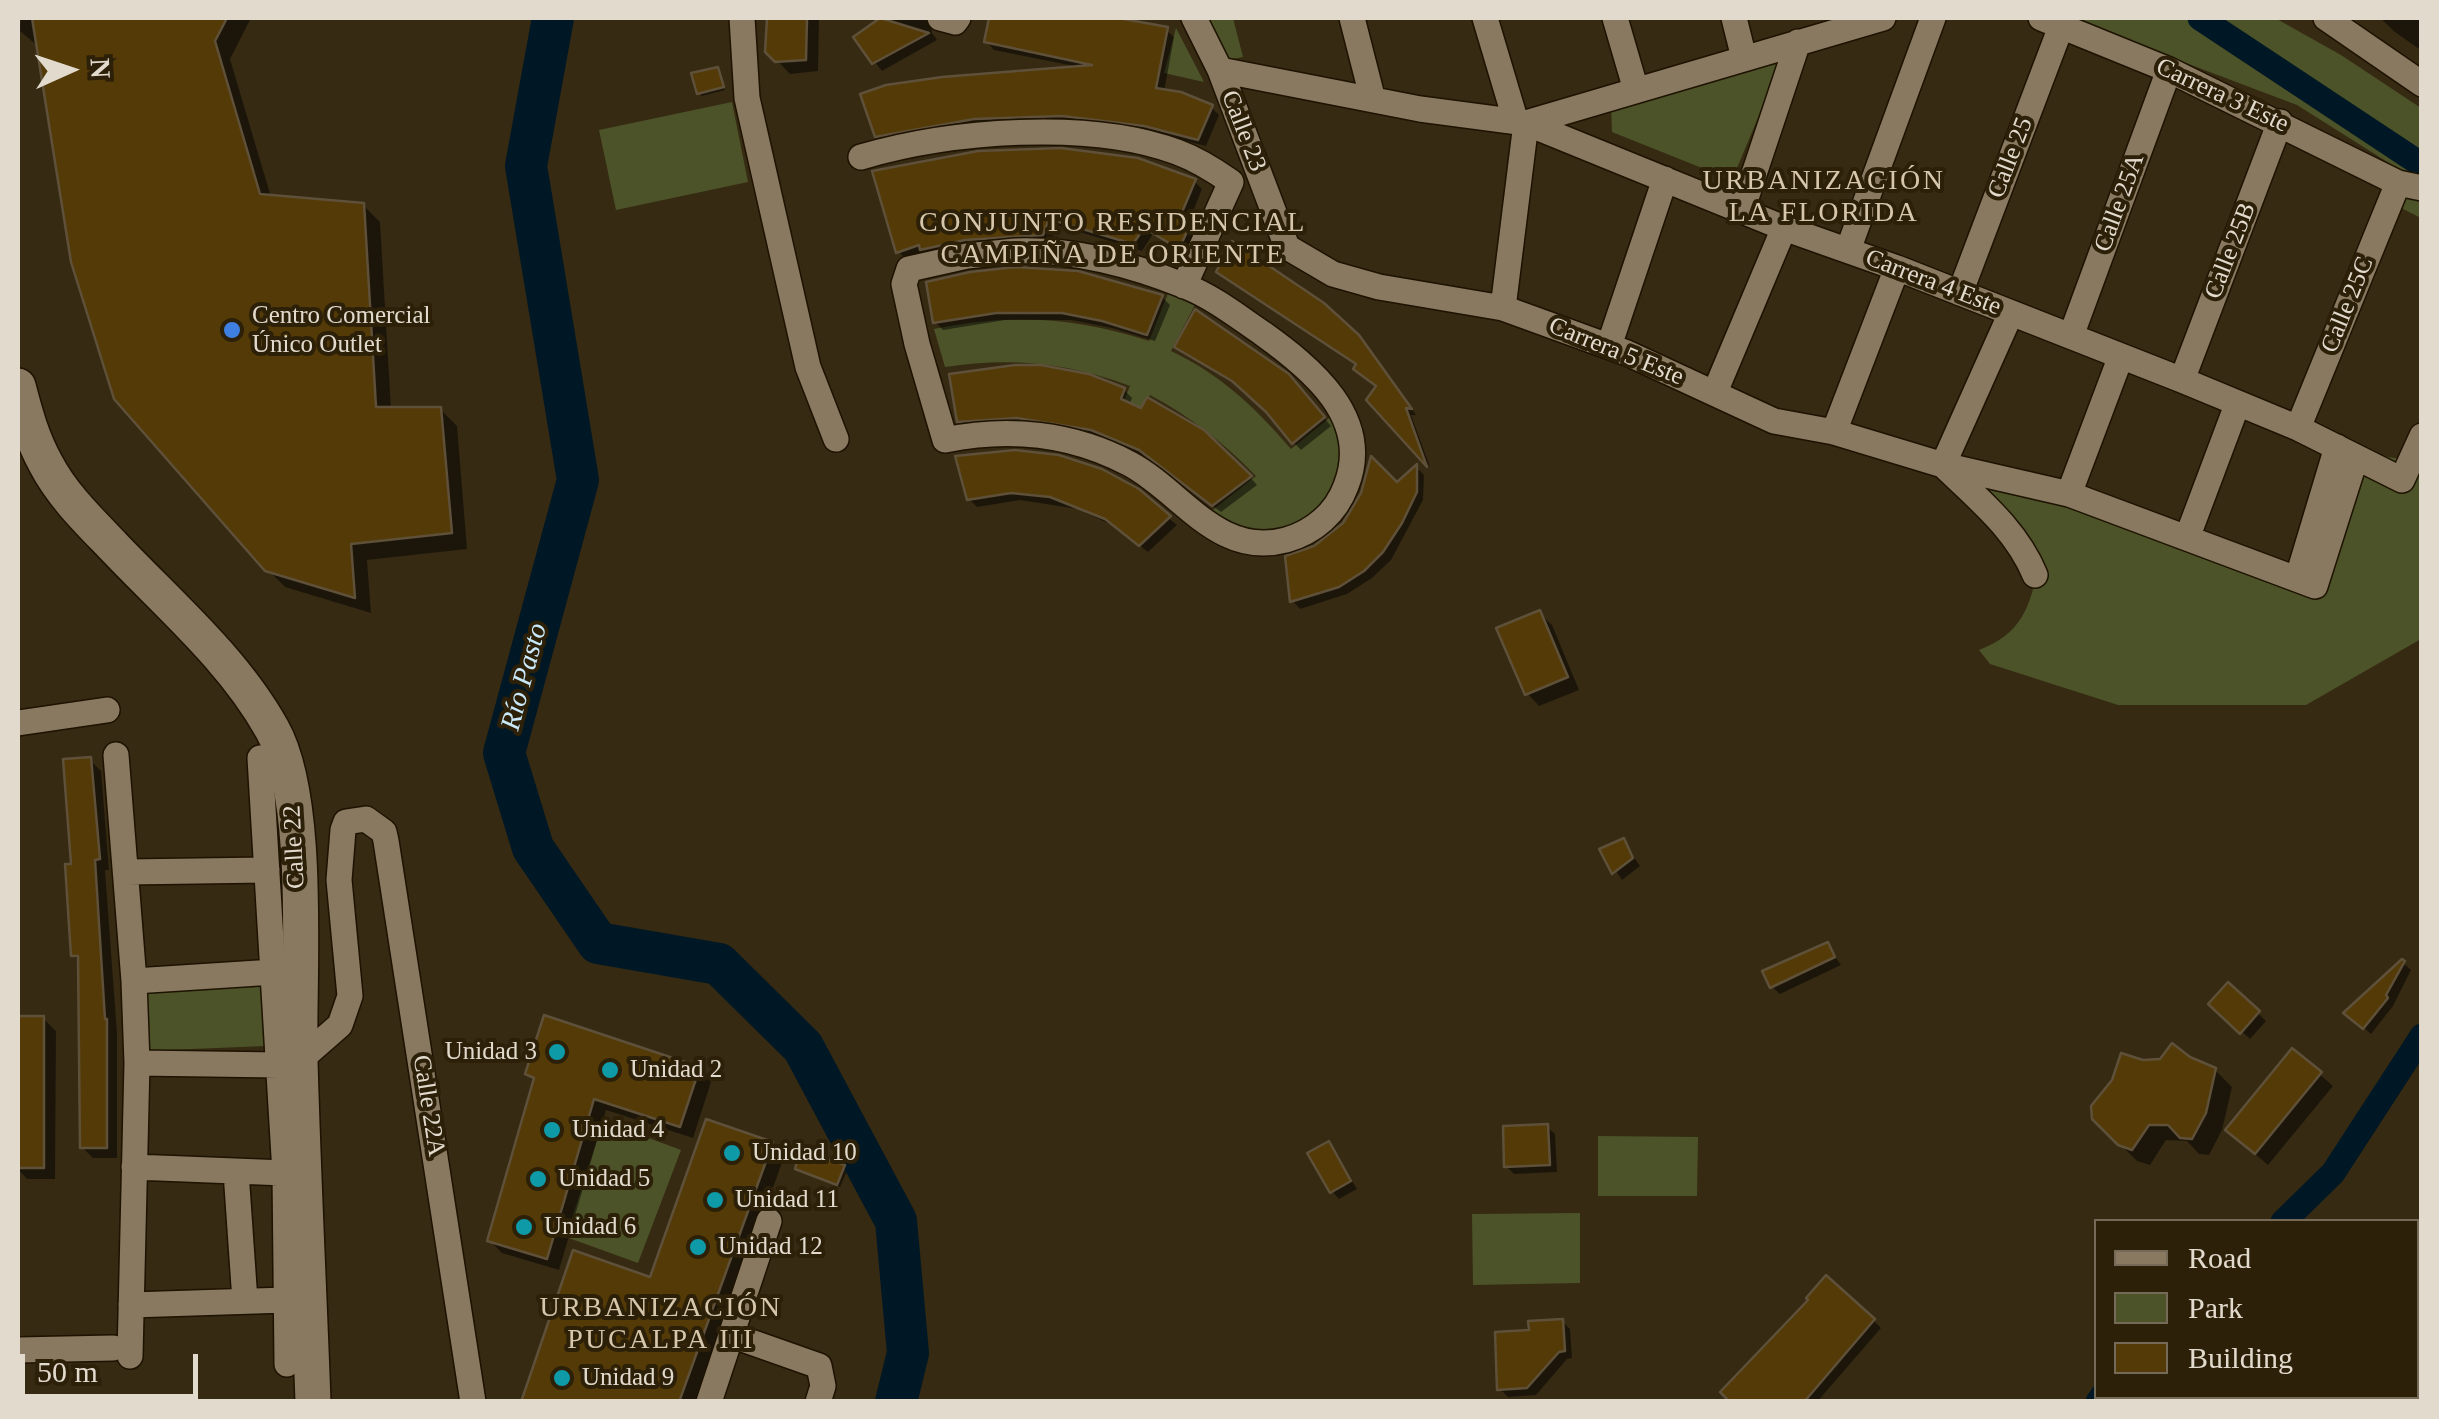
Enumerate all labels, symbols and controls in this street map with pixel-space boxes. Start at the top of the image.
north arrow [20,20,120,120]
street label: Carrera 3 Este [2151,52,2293,140]
text: N [84,57,116,79]
street label: Calle 23 [1214,86,1272,176]
street label: Calle 25 [1982,113,2040,203]
street label: Calle 25A [2088,150,2152,256]
district label: URBANIZACIÓN LA FLORIDA [1702,165,1946,231]
street label: Calle 25B [2199,199,2263,303]
district label: CONJUNTO RESIDENCIAL CAMPIÑA DE ORIENTE [919,207,1307,273]
street label: Carrera 4 Este [1861,243,2005,323]
street label: Calle 25C [2315,253,2381,357]
place label: Centro Comercial Único Outlet [252,301,430,360]
street label: Carrera 5 Este [1544,311,1688,393]
marker: Centro Comercial Único Outlet [221,319,243,341]
water label: Río Pasto [495,620,555,734]
street label: Calle 22 [278,804,312,890]
place label: Unidad 3 [445,1037,537,1067]
marker: Unidad 3 [546,1041,568,1063]
street label: Calle 22A [405,1053,451,1159]
place label: Unidad 2 [630,1055,722,1085]
marker: Unidad 2 [599,1059,621,1081]
place label: Unidad 4 [572,1115,664,1145]
marker: Unidad 4 [541,1119,563,1141]
place label: Unidad 10 [752,1138,857,1168]
marker: Unidad 10 [721,1142,743,1164]
place label: Unidad 5 [558,1164,650,1194]
marker: Unidad 5 [527,1168,549,1190]
place label: Unidad 11 [735,1185,839,1215]
marker: Unidad 11 [704,1189,726,1211]
place label: Unidad 6 [544,1212,636,1242]
marker: Unidad 6 [513,1216,535,1238]
legend [2094,1219,2419,1399]
place label: Unidad 12 [718,1232,823,1262]
marker: Unidad 12 [687,1236,709,1258]
text: Road [2188,1241,2251,1274]
text: Park [2188,1291,2243,1324]
district label: URBANIZACIÓN PUCALPA III [539,1292,783,1358]
scale bar [25,1334,202,1396]
text: Building [2188,1341,2293,1374]
text: 50 m [37,1355,98,1388]
place label: Unidad 9 [582,1363,674,1393]
marker: Unidad 9 [551,1367,573,1389]

